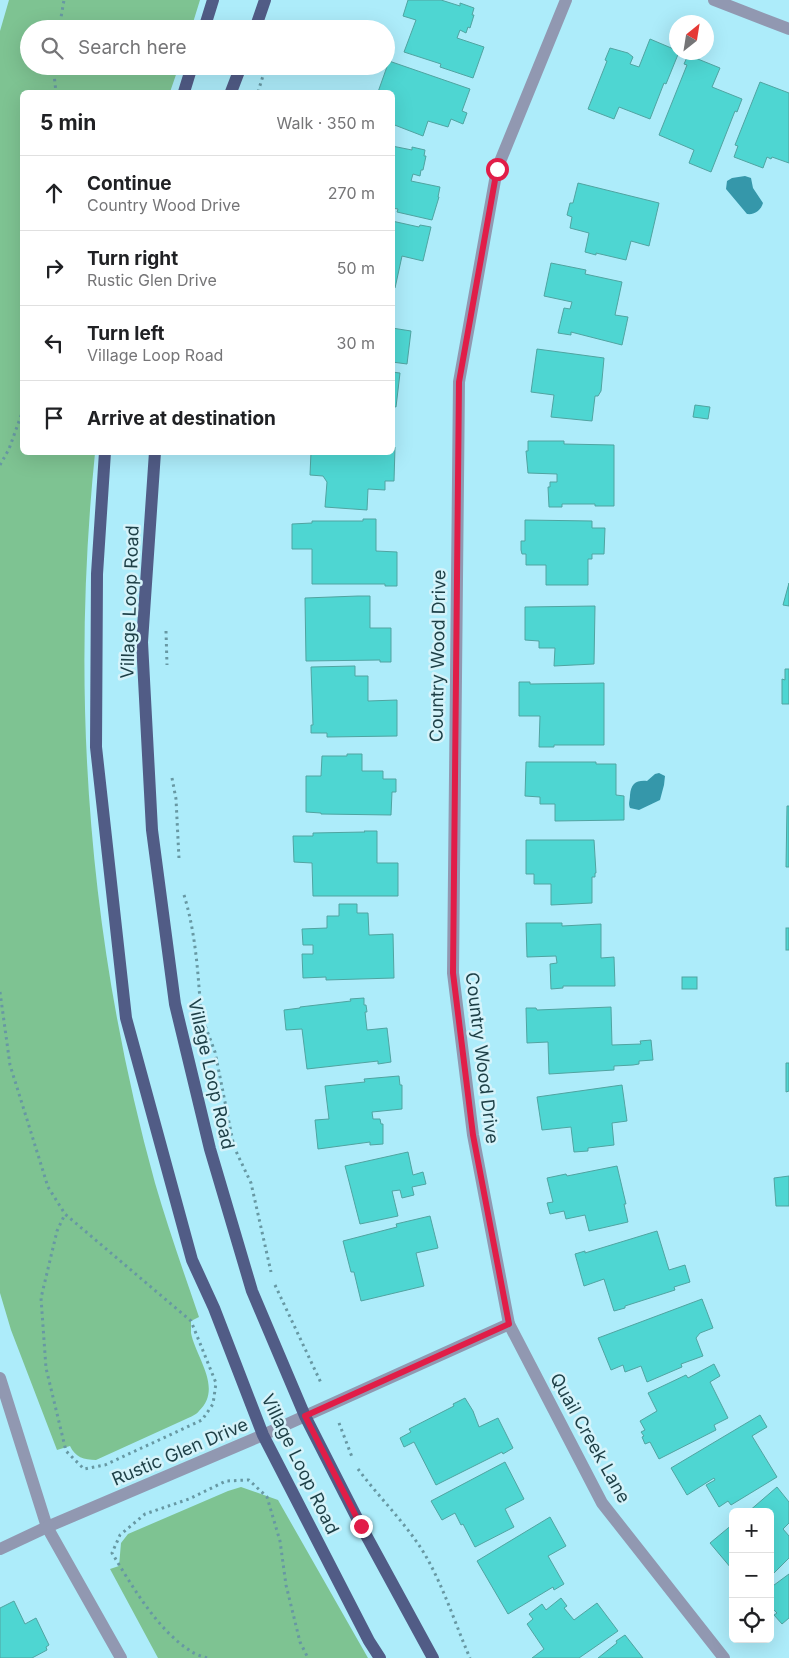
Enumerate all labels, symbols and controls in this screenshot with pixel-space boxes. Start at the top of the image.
north arrow [669,15,714,60]
search box [20,20,395,75]
icon: search [38,34,66,62]
text: Search here [78,36,187,59]
text: 5 min [40,110,96,135]
text: Walk · 350 m [277,113,375,133]
route start [486,158,509,181]
text: Continue [87,172,172,195]
icon: ahead [40,179,68,207]
text: 270 m [328,183,375,203]
text: Country Wood Drive [87,195,240,215]
text: Turn right [87,247,178,270]
icon: right [40,254,68,282]
text: 50 m [337,258,375,278]
text: Rustic Glen Drive [87,270,217,290]
text: Turn left [87,322,165,345]
icon: left [40,329,68,357]
text: 30 m [337,333,375,353]
text: Village Loop Road [87,345,223,365]
icon: arrive [40,404,68,432]
text: Arrive at destination [87,407,276,430]
street label: Village Loop Road [116,525,143,679]
street label: Country Wood Drive [425,570,450,742]
street label: Country Wood Drive [462,971,503,1145]
street label: Village Loop Road [184,997,239,1151]
street label: Quail Creek Lane [546,1369,635,1506]
street label: Village Loop Road [257,1390,344,1537]
street label: Rustic Glen Drive [109,1413,251,1490]
map controls [729,1508,774,1643]
button: + [729,1508,774,1553]
route end [350,1515,373,1538]
button: − [729,1553,774,1598]
button: locate [729,1598,774,1643]

